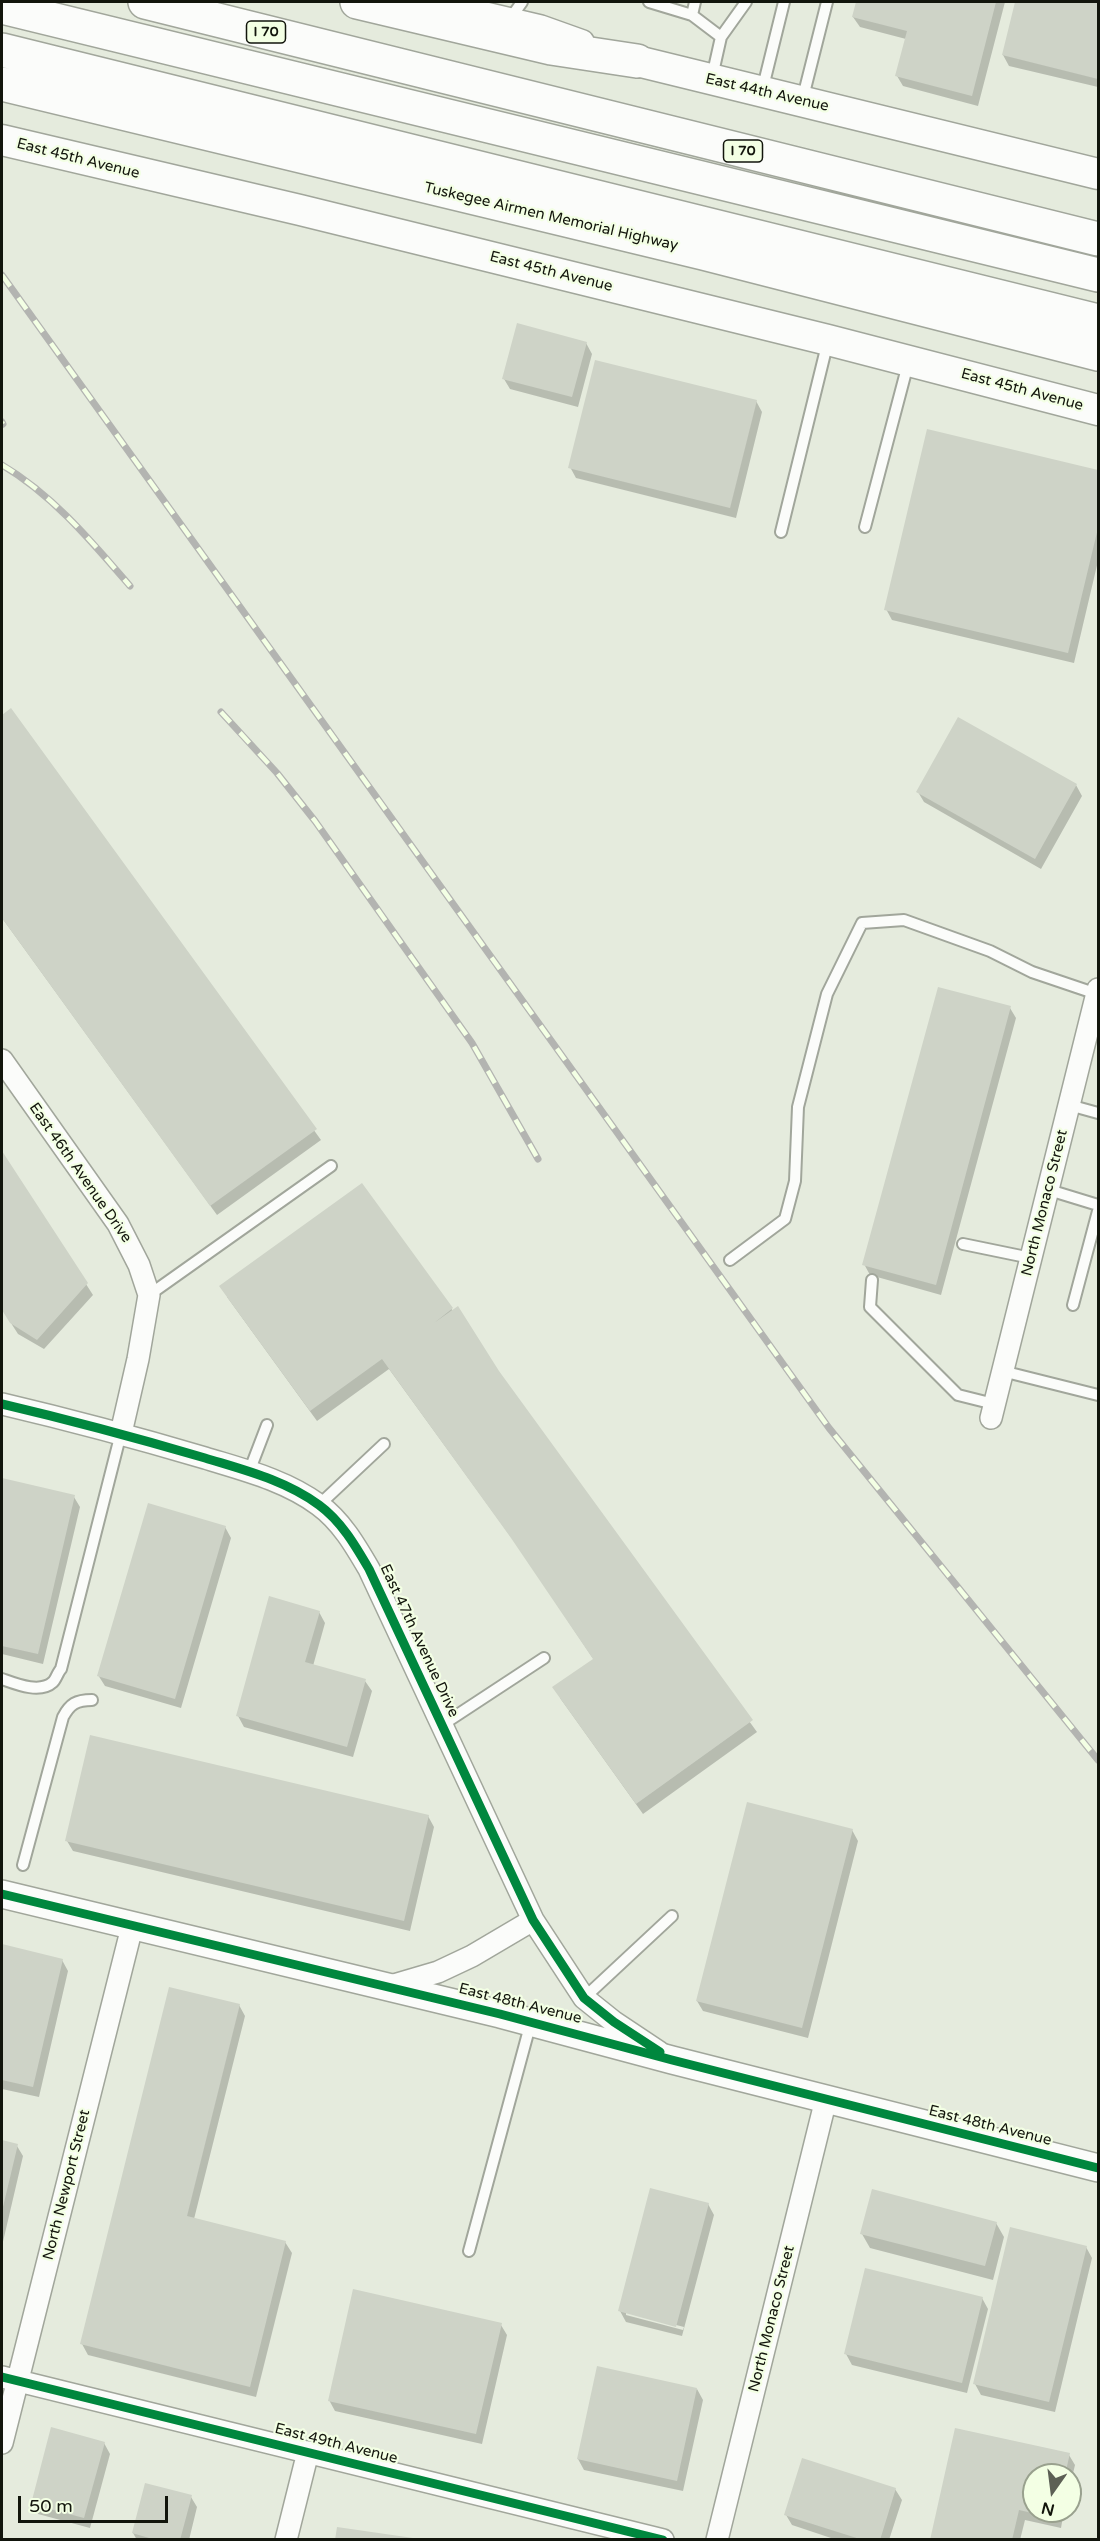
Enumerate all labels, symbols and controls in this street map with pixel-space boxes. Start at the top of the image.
road number: I 70 [246,21,286,43]
street label: East 44th Avenue [704,70,830,116]
street label: East 45th Avenue [15,135,141,183]
road number: I 70 [724,140,762,162]
street label: Tuskegee Airmen Memorial Highway [422,179,680,255]
street label: East 45th Avenue [488,248,614,296]
street label: East 45th Avenue [959,365,1085,415]
street label: East 46th Avenue Drive [25,1100,135,1246]
street label: North Monaco Street [1018,1128,1072,1278]
street label: East 47th Avenue Drive [376,1562,462,1720]
street label: East 48th Avenue [457,1980,583,2028]
street label: East 48th Avenue [927,2102,1053,2150]
street label: North Newport Street [40,2108,94,2262]
street label: North Monaco Street [745,2244,799,2394]
street label: East 49th Avenue [273,2420,399,2468]
north arrow [1022,2463,1082,2523]
scale bar [21,2484,171,2522]
text: 50 m [29,2495,73,2517]
text: N [1039,2497,1057,2520]

